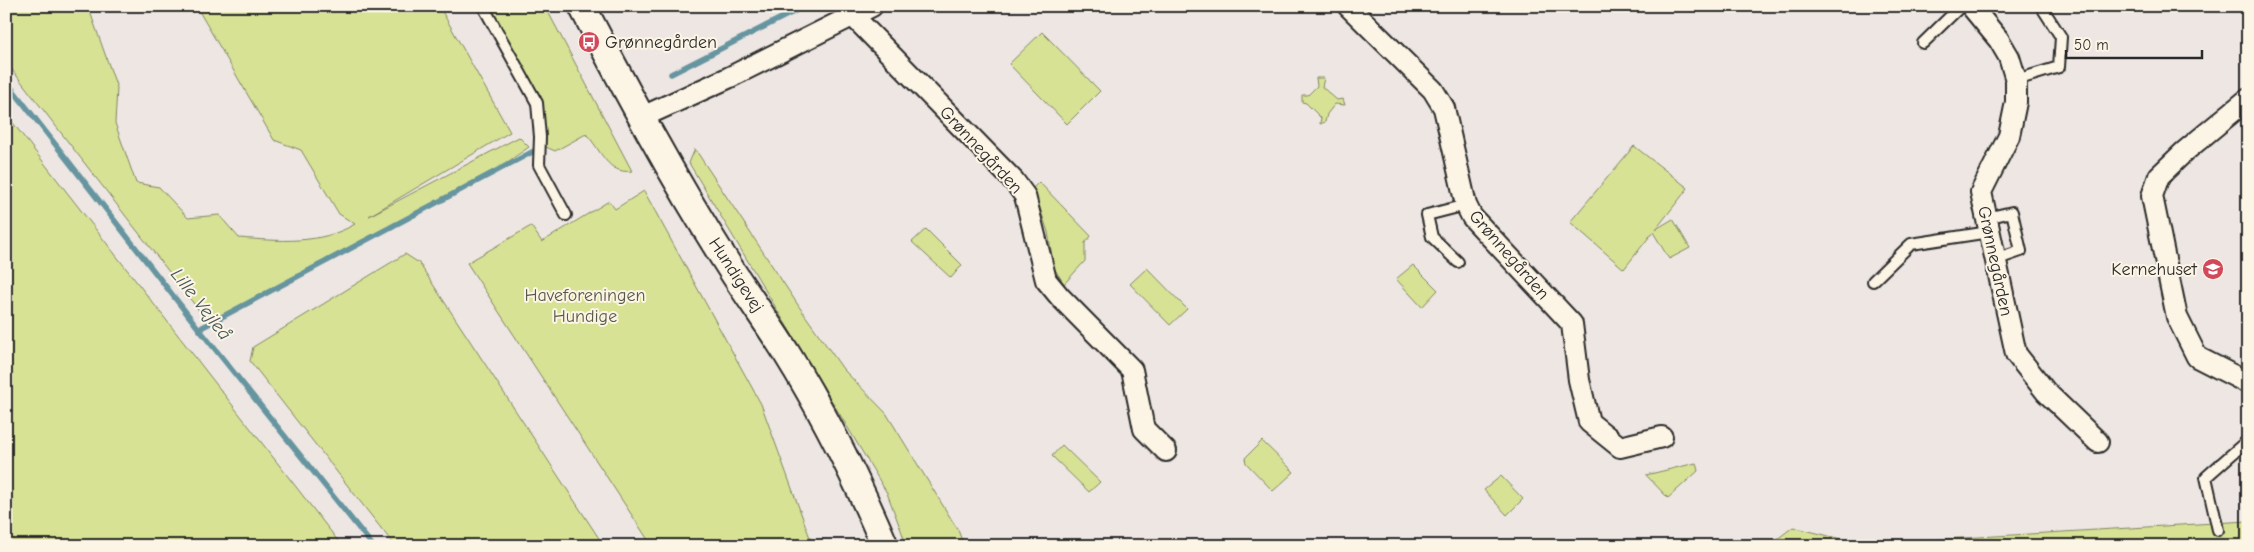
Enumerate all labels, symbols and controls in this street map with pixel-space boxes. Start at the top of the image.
scale bar [2066,28,2203,60]
bus stop icon: Grønnegården [577,30,601,54]
place label: Grønnegården [605,32,717,53]
text: 50 m [2074,36,2109,54]
street label: Grønnegården [935,102,1027,198]
street label: Grønnegården [1973,204,2017,318]
street label: Grønnegården [1464,206,1554,304]
street label: Hundigevej [704,234,768,316]
school or university icon: Kernehuset [2201,257,2225,281]
place label: Kernehuset [2111,259,2198,280]
water label: Lille Vejleå [166,264,236,345]
park label: Haveforeningen Hundige [524,285,646,327]

